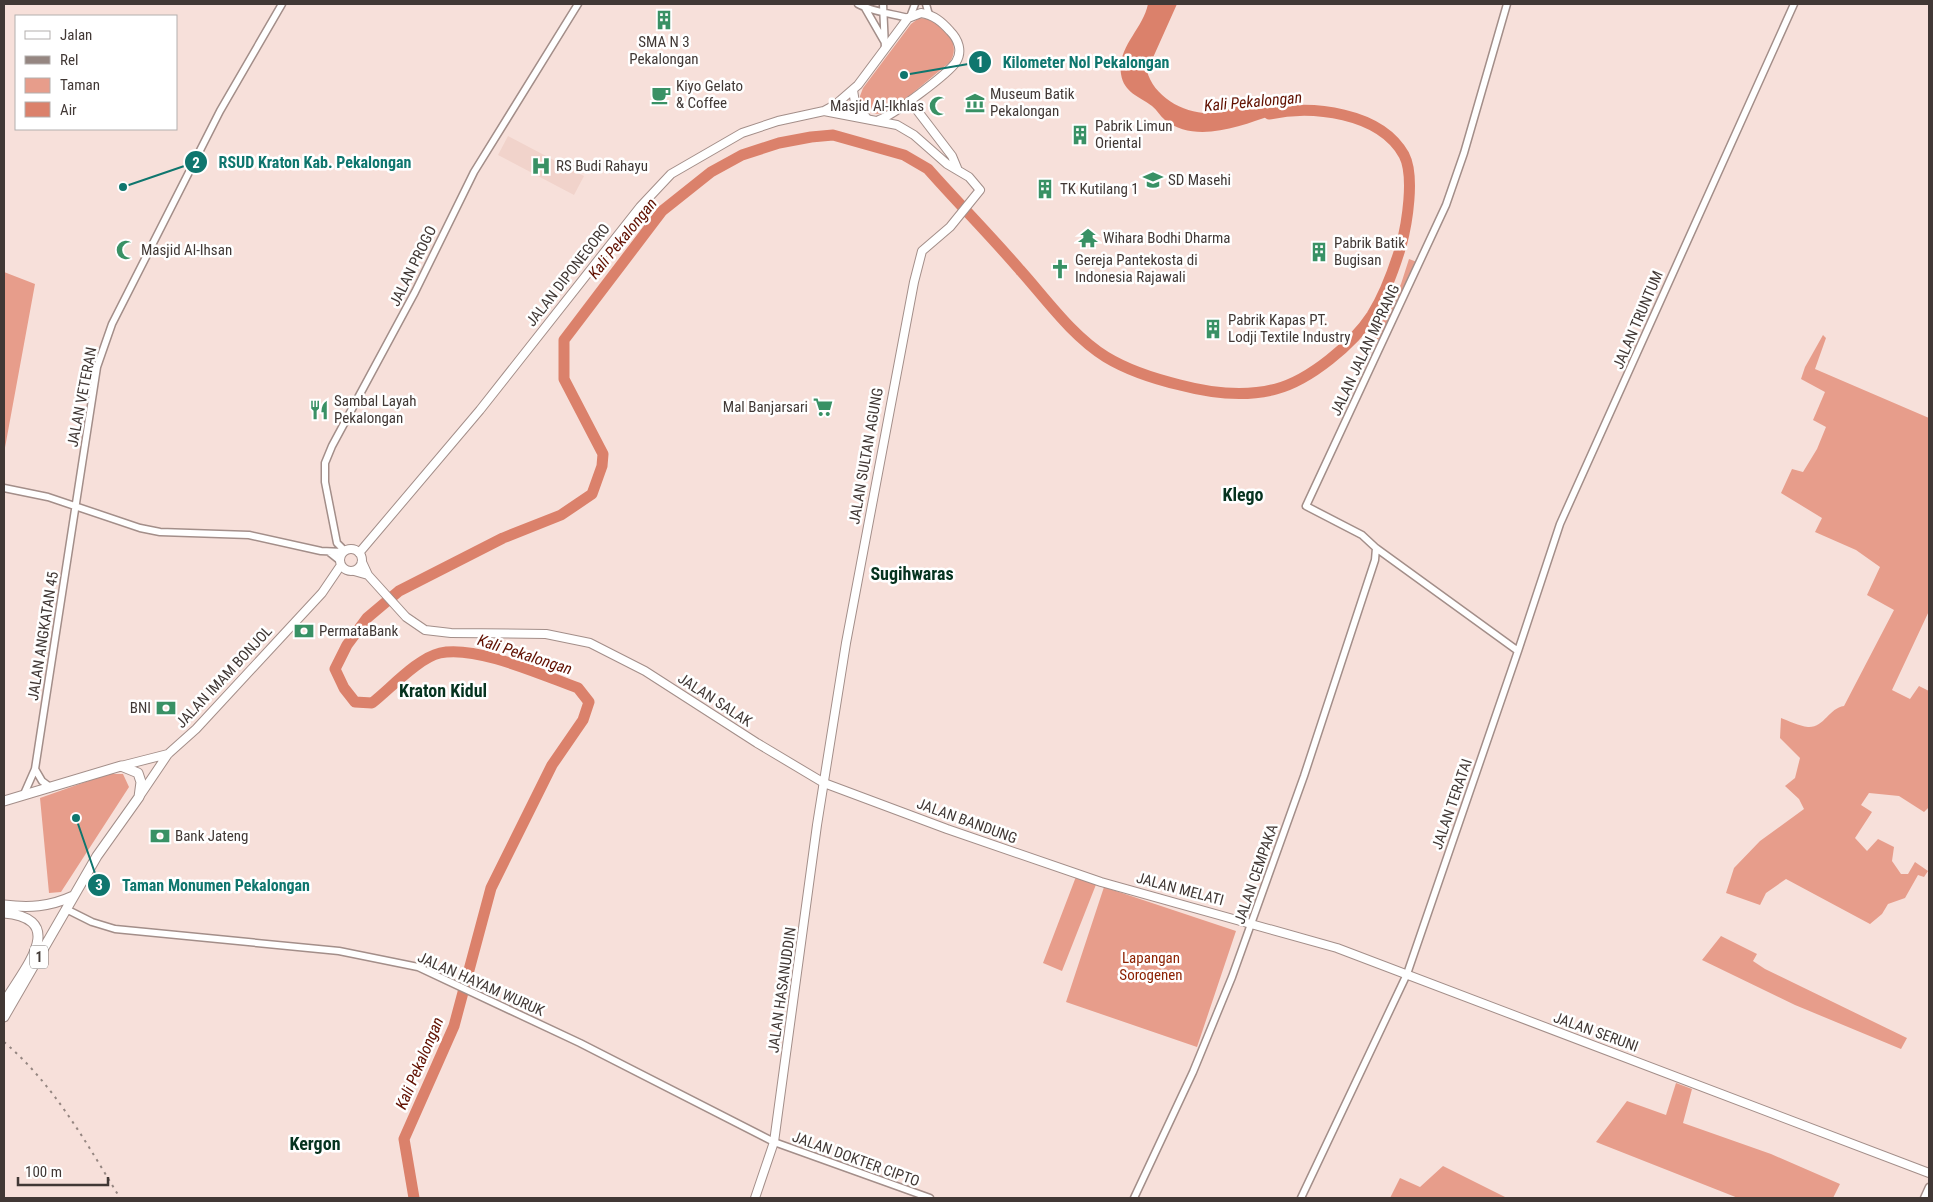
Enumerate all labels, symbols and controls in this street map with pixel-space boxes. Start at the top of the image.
building icon: SMA N 3 Pekalongan [653,9,675,31]
legend [15,15,178,130]
text: Jalan [60,26,92,44]
place label: SMA N 3 Pekalongan [629,33,699,68]
callout: Kilometer Nol Pekalongan [968,47,1179,78]
text: Rel [60,51,78,69]
text: 1 [976,53,984,71]
text: Kilometer Nol Pekalongan [1003,53,1169,72]
text: Taman [60,76,100,94]
place label: Kiyo Gelato & Coffee [676,77,743,112]
cafe icon: Kiyo Gelato & Coffee [650,84,672,106]
place label: Museum Batik Pekalongan [990,85,1075,120]
water label: Kali Pekalongan [1203,88,1303,115]
museum icon: Museum Batik Pekalongan [964,92,986,114]
mosque icon: Masjid Al-Ikhlas [928,95,950,117]
place label: Masjid Al-Ikhlas [830,97,924,115]
text: Air [60,101,77,119]
place label: Pabrik Limun Oriental [1095,117,1172,152]
building icon: Pabrik Limun Oriental [1069,124,1091,146]
callout: RSUD Kraton Kab. Pekalongan [184,147,422,178]
text: RSUD Kraton Kab. Pekalongan [219,153,412,172]
text: 2 [192,154,200,172]
hospital icon: RS Budi Rahayu [530,155,552,177]
place label: RS Budi Rahayu [556,157,648,175]
school or university icon: SD Masehi [1142,169,1164,191]
place label: SD Masehi [1168,171,1231,189]
building icon: TK Kutilang 1 [1034,178,1056,200]
place label: TK Kutilang 1 [1060,180,1139,198]
water label: Kali Pekalongan [584,194,661,283]
street label: JALAN DIPONEGORO [522,220,614,330]
street label: JALAN PROGO [386,223,440,309]
temple icon: Wihara Bodhi Dharma [1077,227,1099,249]
place label: Wihara Bodhi Dharma [1103,229,1231,247]
place label: Pabrik Batik Bugisan [1334,234,1405,269]
mosque icon: Masjid Al-Ihsan [115,239,137,261]
place label: Masjid Al-Ihsan [141,241,232,259]
building icon: Pabrik Batik Bugisan [1308,241,1330,263]
place label: Gereja Pantekosta di Indonesia Rajawali [1075,251,1198,286]
church icon: Gereja Pantekosta di Indonesia Rajawali [1049,258,1071,280]
street label: JALAN TRUNTUM [1609,268,1667,372]
street label: JALAN JALAN MPRANG [1327,281,1403,419]
place label: Pabrik Kapas PT. Lodji Textile Industry [1228,311,1351,346]
building icon: Pabrik Kapas PT. Lodji Textile Industry [1202,318,1224,340]
street label: JALAN VETERAN [63,345,101,449]
street label: JALAN SULTAN AGUNG [845,386,887,526]
place label: Sambal Layah Pekalongan [334,392,417,427]
supermarket icon: Mal Banjarsari [812,396,834,418]
place label: Mal Banjarsari [723,398,808,416]
restaurant icon: Sambal Layah Pekalongan [308,399,330,421]
district label: Klego [1222,484,1264,505]
district label: Sugihwaras [870,563,954,584]
street label: JALAN ANGKATAN 45 [24,570,62,702]
bank icon: PermataBank [293,620,315,642]
street label: JALAN IMAM BONJOL [172,622,276,732]
place label: PermataBank [319,622,399,640]
water label: Kali Pekalongan [475,630,575,679]
street label: JALAN SALAK [674,669,756,731]
district label: Kraton Kidul [399,680,487,701]
bank icon: BNI [155,697,177,719]
place label: BNI [130,699,151,717]
street label: JALAN TERATAI [1428,756,1476,852]
street label: JALAN BANDUNG [914,794,1020,848]
street label: JALAN CEMPAKA [1230,821,1282,926]
bank icon: Bank Jateng [149,825,171,847]
place label: Bank Jateng [175,827,248,845]
callout: Taman Monumen Pekalongan [87,869,320,900]
street label: JALAN MELATI [1134,869,1226,909]
text: 3 [95,876,103,894]
text: Taman Monumen Pekalongan [122,876,310,895]
street label: JALAN HASANUDDIN [764,926,800,1054]
road number: 1 [30,946,48,969]
street label: JALAN HAYAM WURUK [415,948,548,1020]
park label: Lapangan Sorogenen [1119,949,1183,984]
street label: JALAN SERUNI [1551,1008,1641,1056]
water label: Kali Pekalongan [392,1014,447,1112]
street label: JALAN DOKTER CIPTO [790,1128,922,1190]
district label: Kergon [289,1133,341,1154]
scale bar [18,1154,108,1186]
text: 100 m [25,1163,62,1181]

